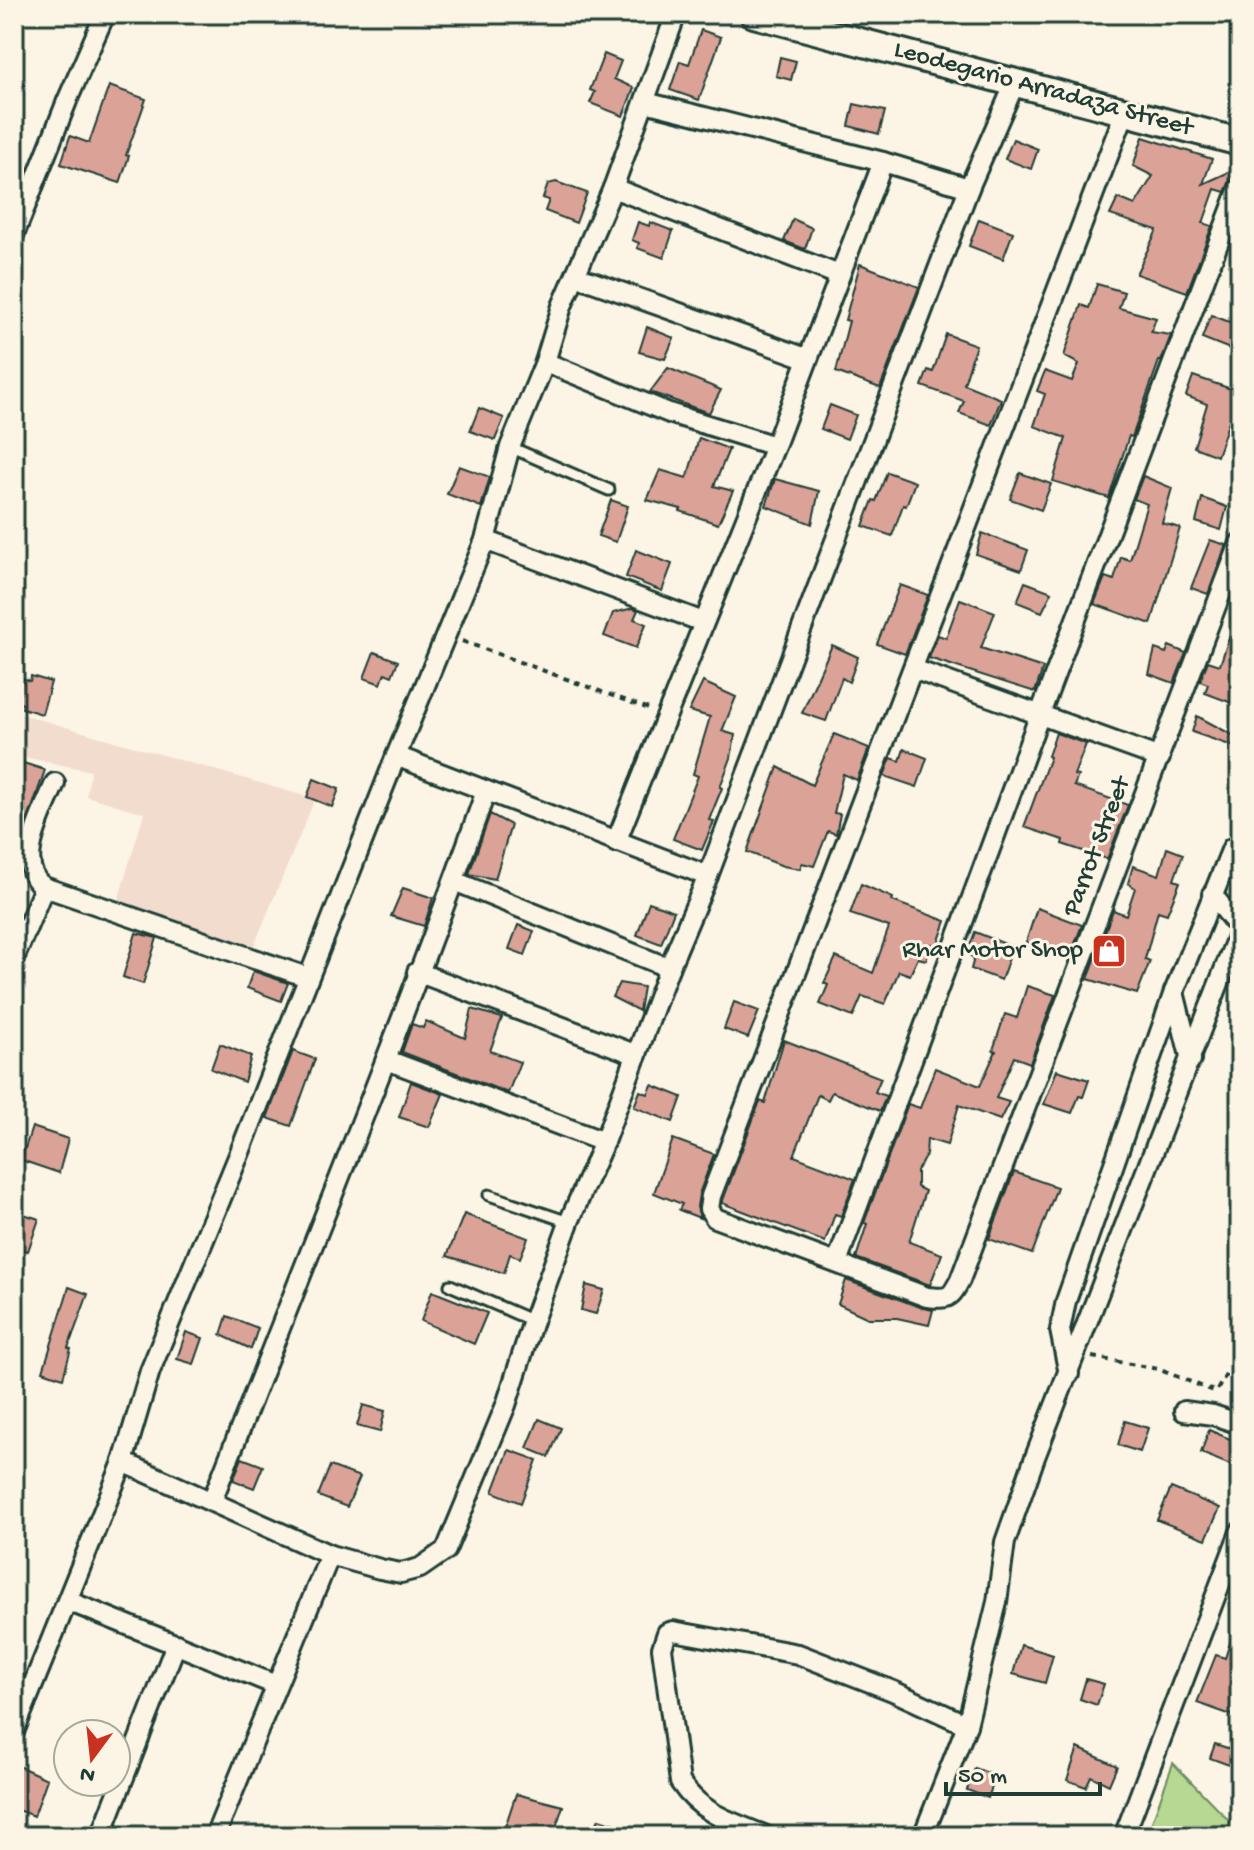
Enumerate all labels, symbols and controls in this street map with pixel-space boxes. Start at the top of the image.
street label: Leodegario Arradaza Street [890,35,1198,145]
street label: Parrot Street [1057,771,1140,922]
shop icon: Rhar Motor Shop [1090,932,1128,970]
place label: Rhar Motor Shop [902,936,1083,967]
north arrow [52,1718,132,1798]
scale bar [946,1746,1100,1796]
text: N [78,1759,98,1788]
text: 50 m [958,1763,1007,1792]

